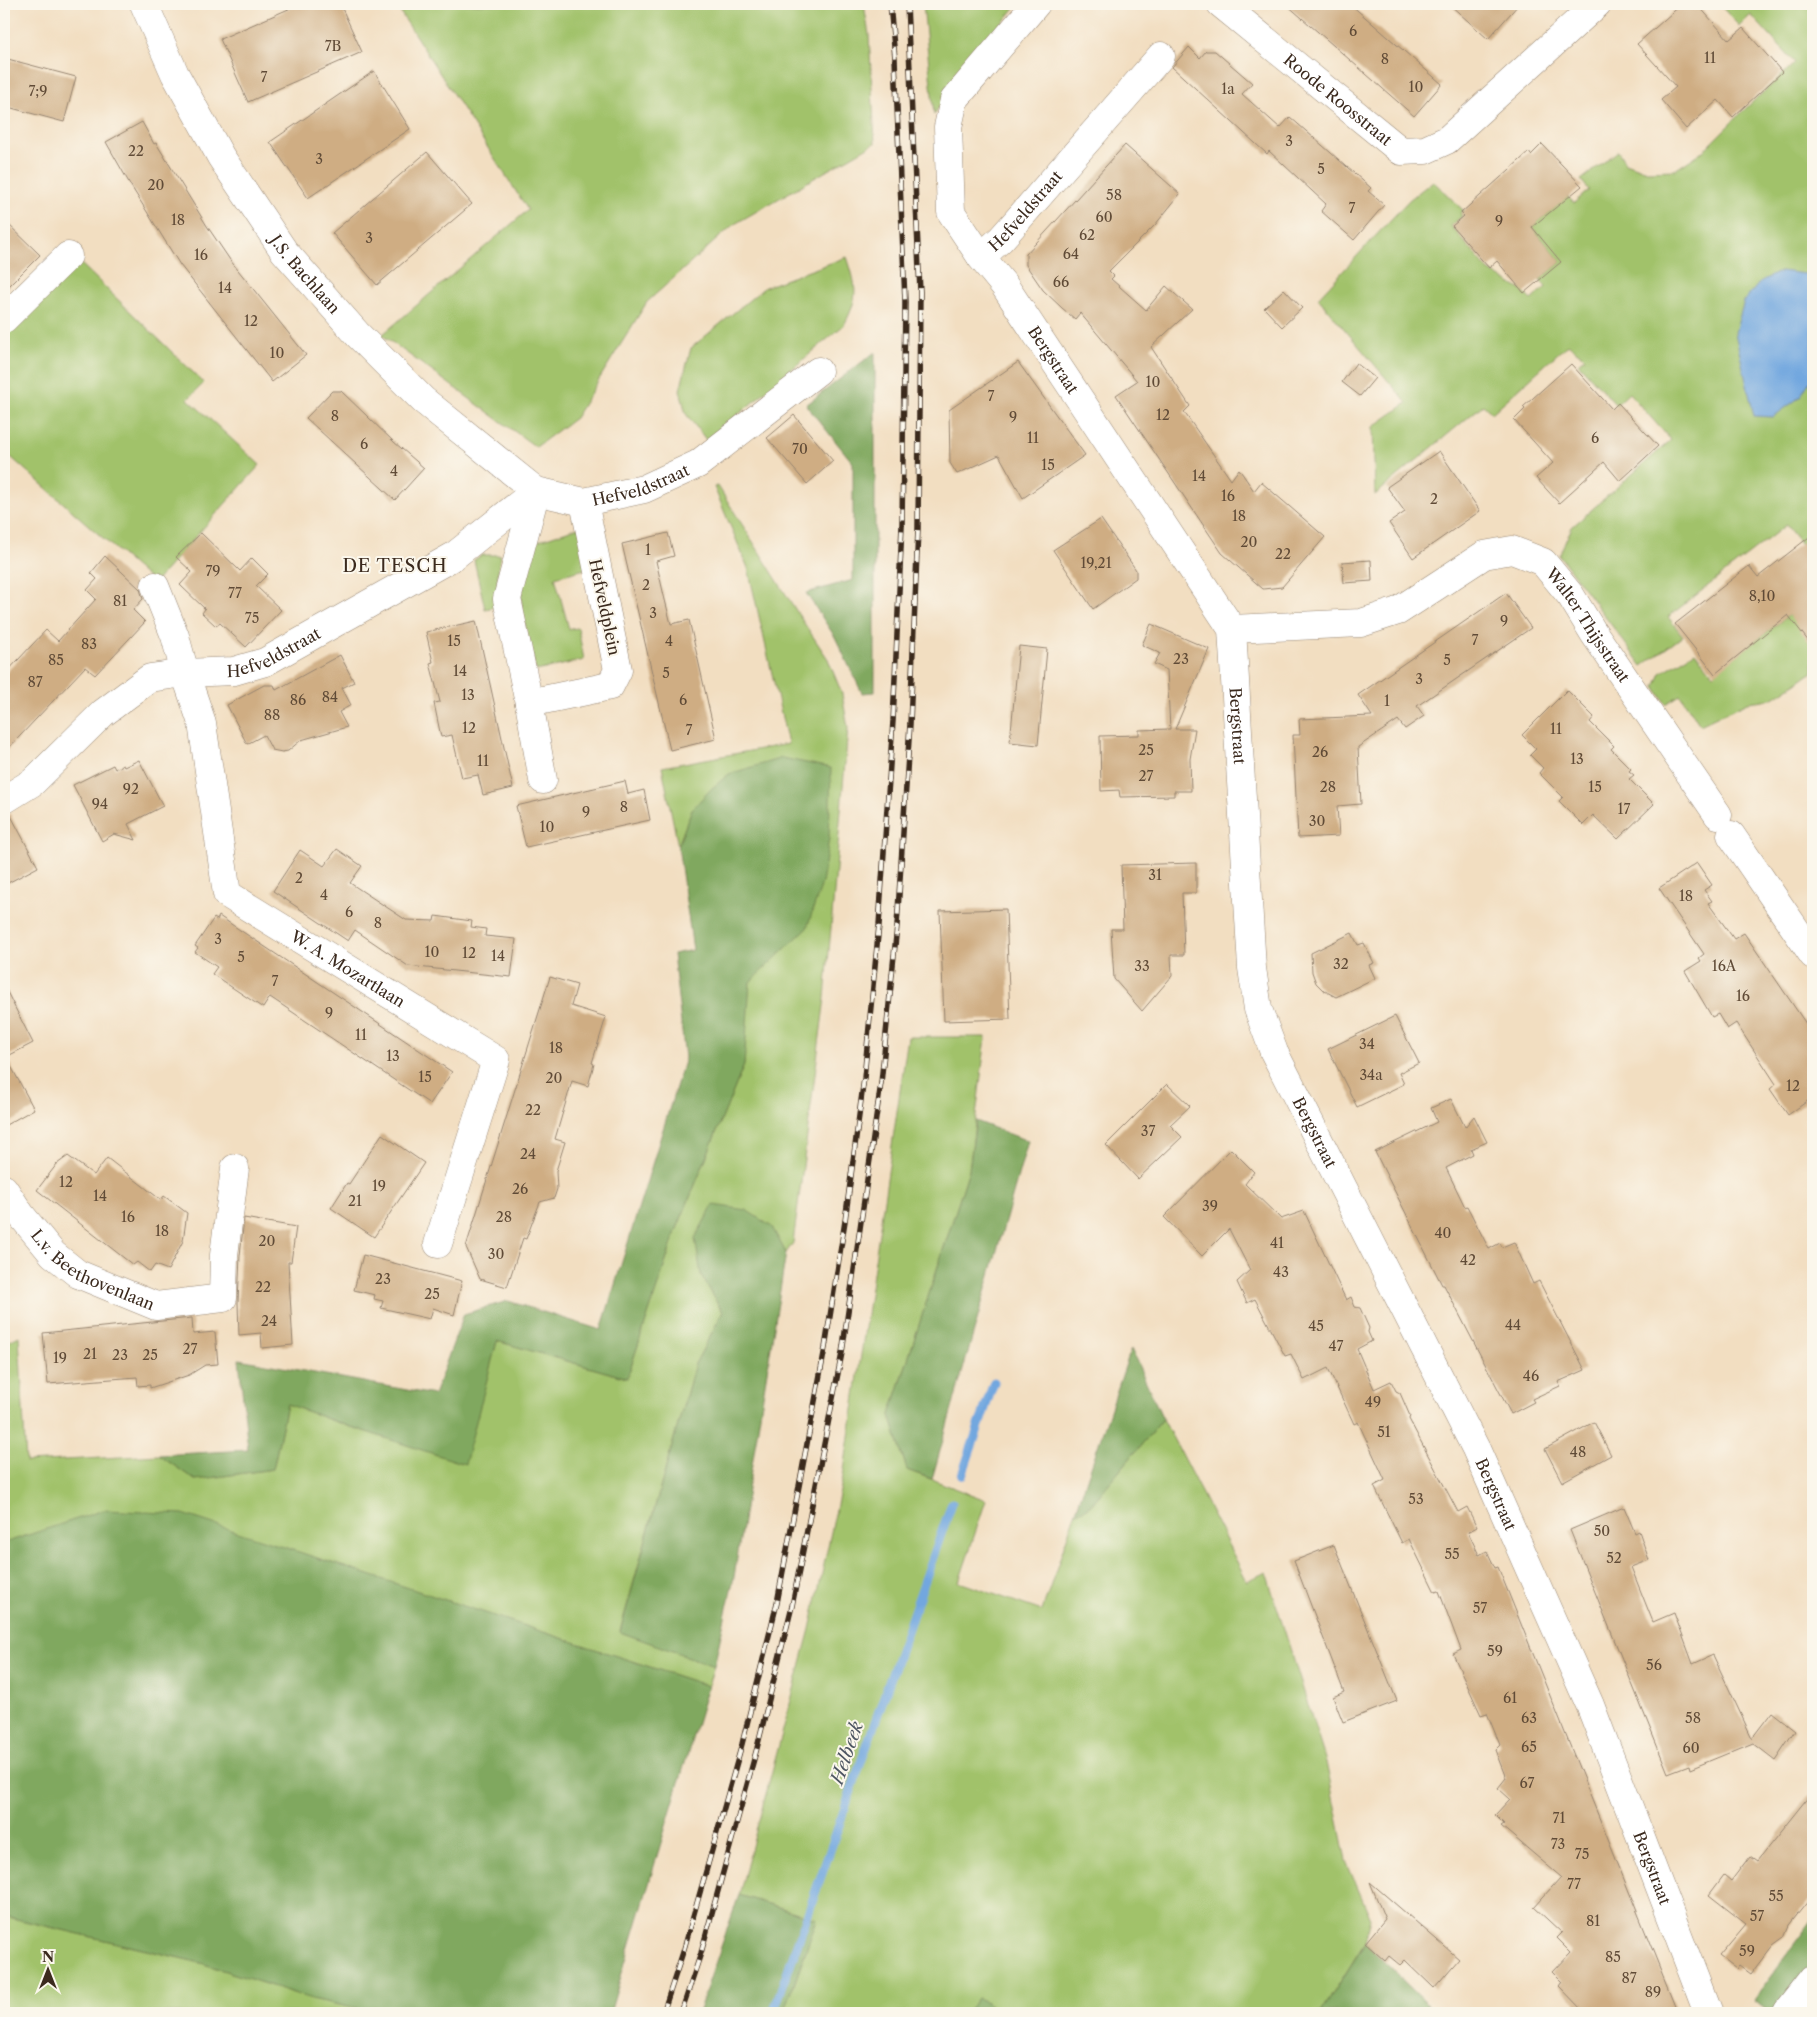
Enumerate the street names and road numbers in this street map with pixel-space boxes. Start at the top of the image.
street label: Roode Roosstraat [1280,49,1396,150]
street label: Hefveldstraat [984,166,1067,256]
street label: J.S. Bachlaan [264,228,345,318]
street label: Bergstraat [1024,322,1083,398]
street label: Hefveldstraat [590,459,693,510]
street label: Hefveldplein [585,557,625,657]
street label: Walter Thijsstraat [1541,563,1635,686]
street label: Hefveldstraat [226,623,324,681]
street label: Bergstraat [1225,687,1250,765]
street label: W. A. Mozartlaan [286,925,409,1012]
street label: Bergstraat [1288,1093,1341,1171]
street label: L.v. Beethovenlaan [27,1225,158,1314]
street label: Bergstraat [1471,1455,1521,1534]
street label: Bergstraat [1629,1828,1676,1908]

